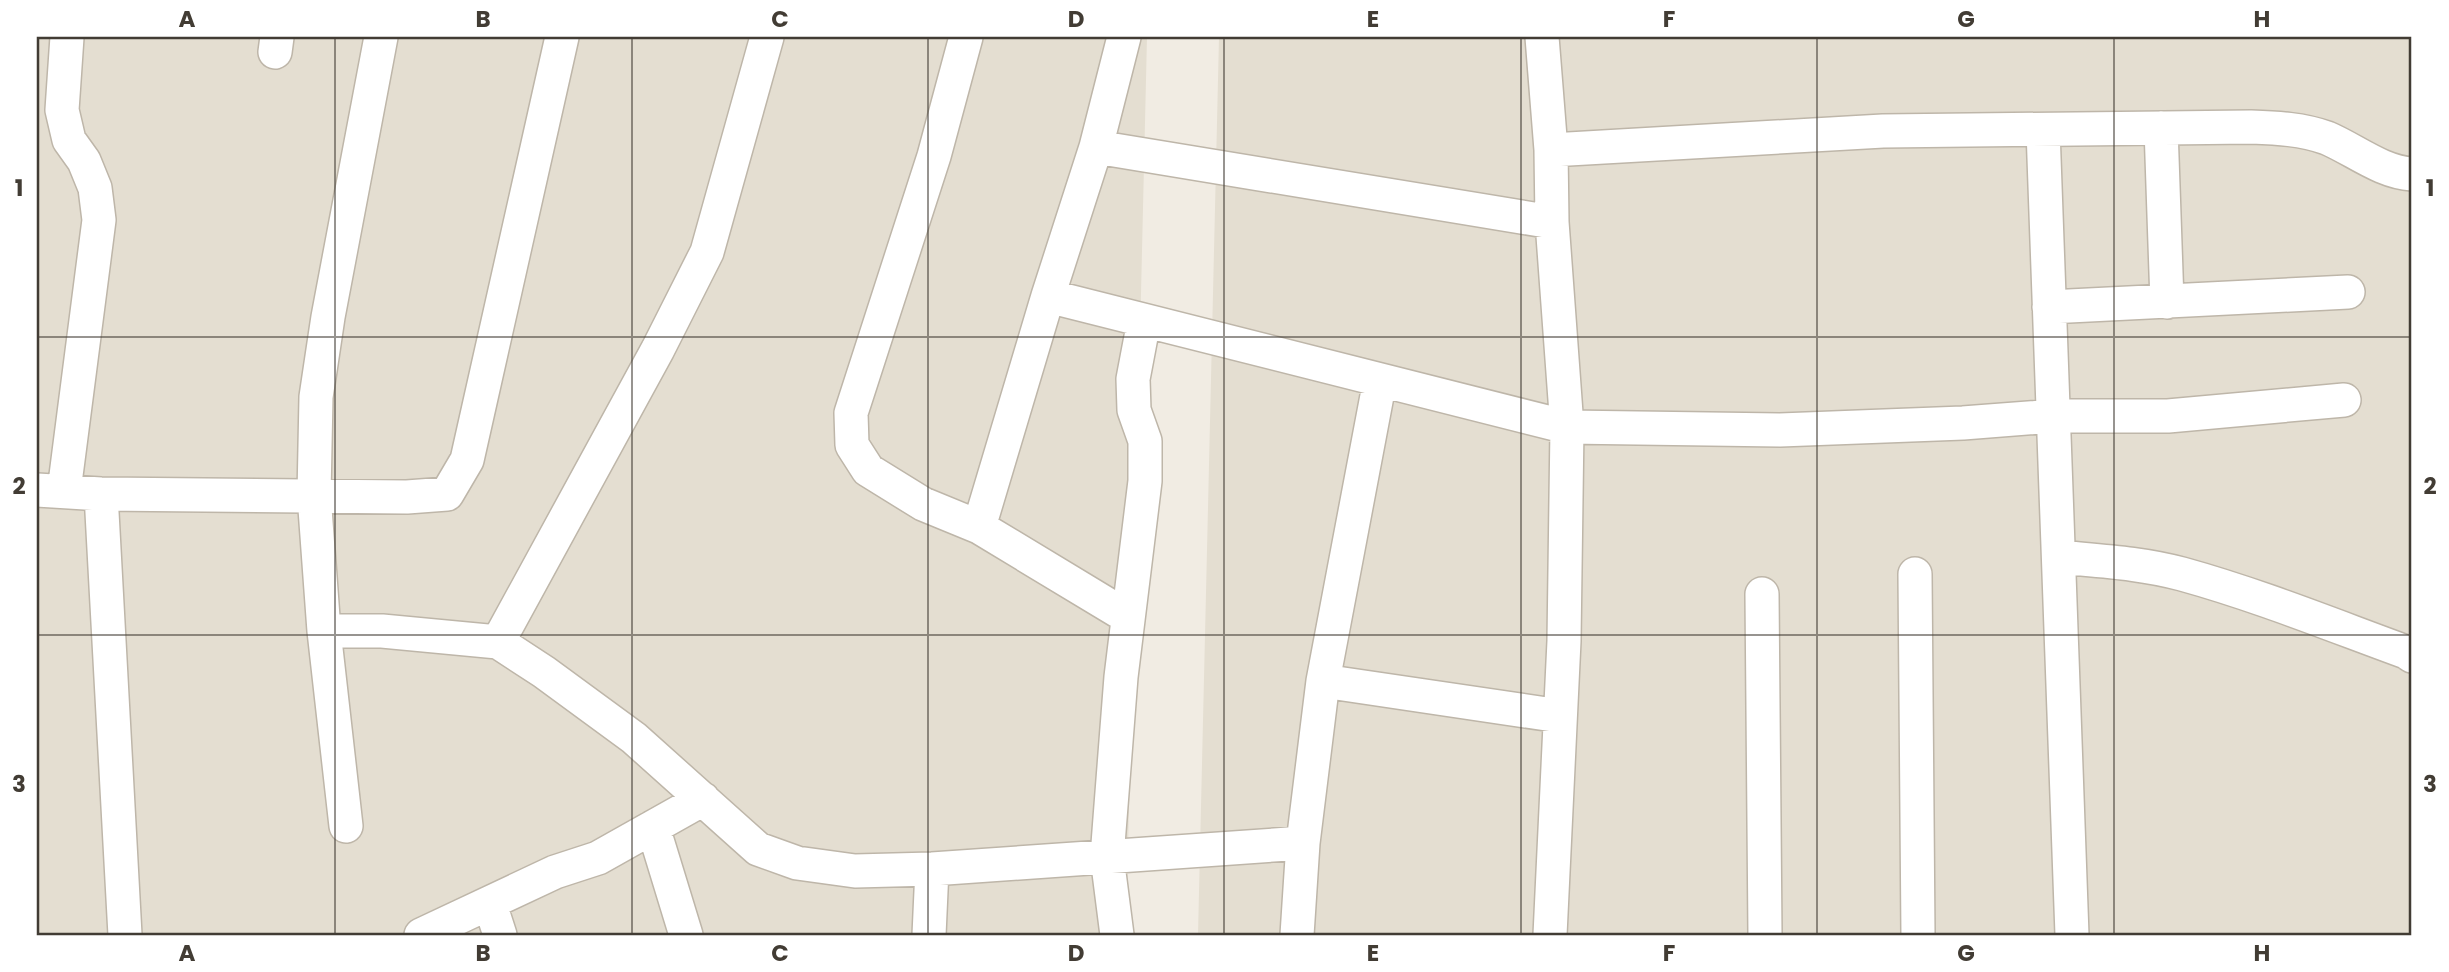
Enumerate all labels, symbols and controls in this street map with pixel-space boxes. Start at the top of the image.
text: A [179,3,196,35]
text: B [475,3,491,35]
text: C [771,3,789,35]
text: D [1068,3,1084,35]
text: E [1367,3,1379,35]
text: F [1663,3,1675,35]
text: G [1957,3,1975,35]
text: H [2254,3,2270,35]
text: 1 [15,172,23,204]
text: 1 [2426,172,2434,204]
text: 2 [12,470,26,502]
text: 2 [2423,470,2437,502]
text: 3 [12,768,26,800]
text: 3 [2423,768,2437,800]
text: A [179,937,196,969]
text: B [475,937,491,969]
text: C [771,937,789,969]
text: D [1068,937,1084,969]
text: E [1367,937,1379,969]
text: F [1663,937,1675,969]
text: G [1957,937,1975,969]
text: H [2254,937,2270,969]

